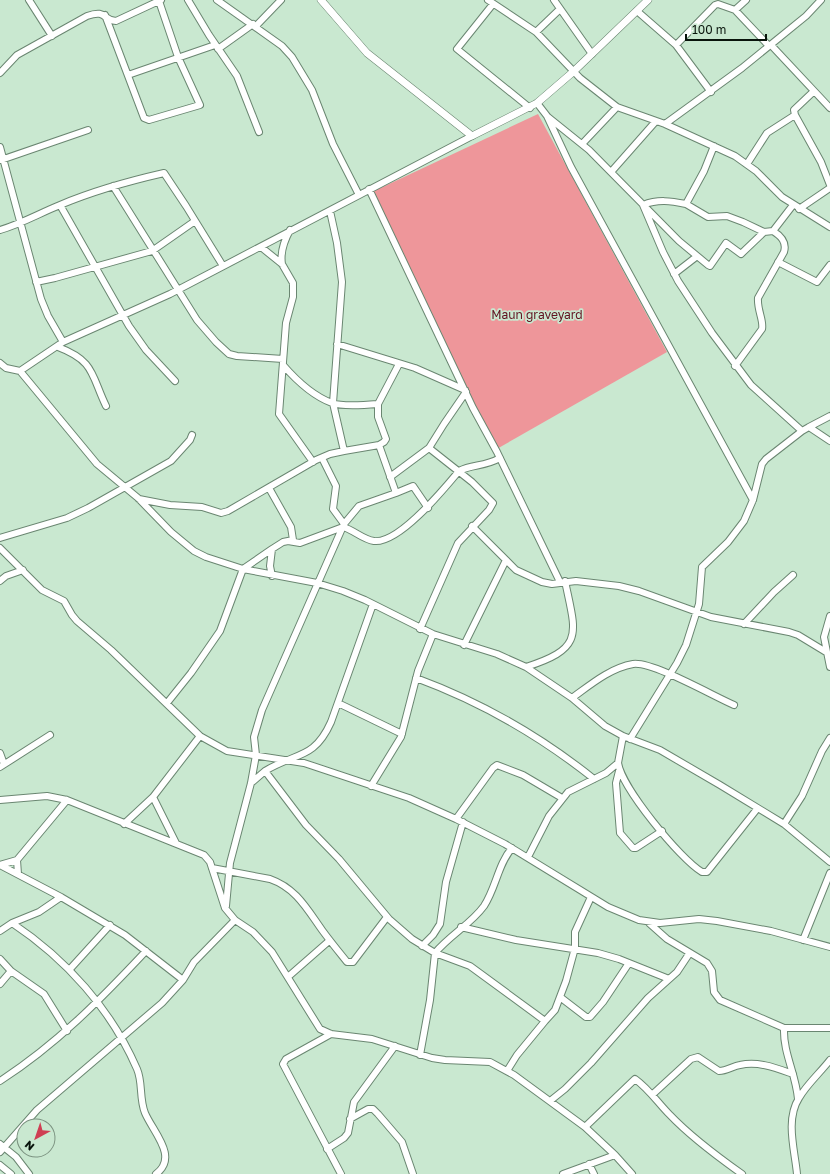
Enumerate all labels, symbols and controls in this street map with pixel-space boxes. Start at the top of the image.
scale bar [686,16,766,42]
text: 100 m [692,22,726,37]
park label: Maun graveyard [491,307,583,322]
north arrow [16,1118,56,1158]
text: N [22,1138,37,1154]

